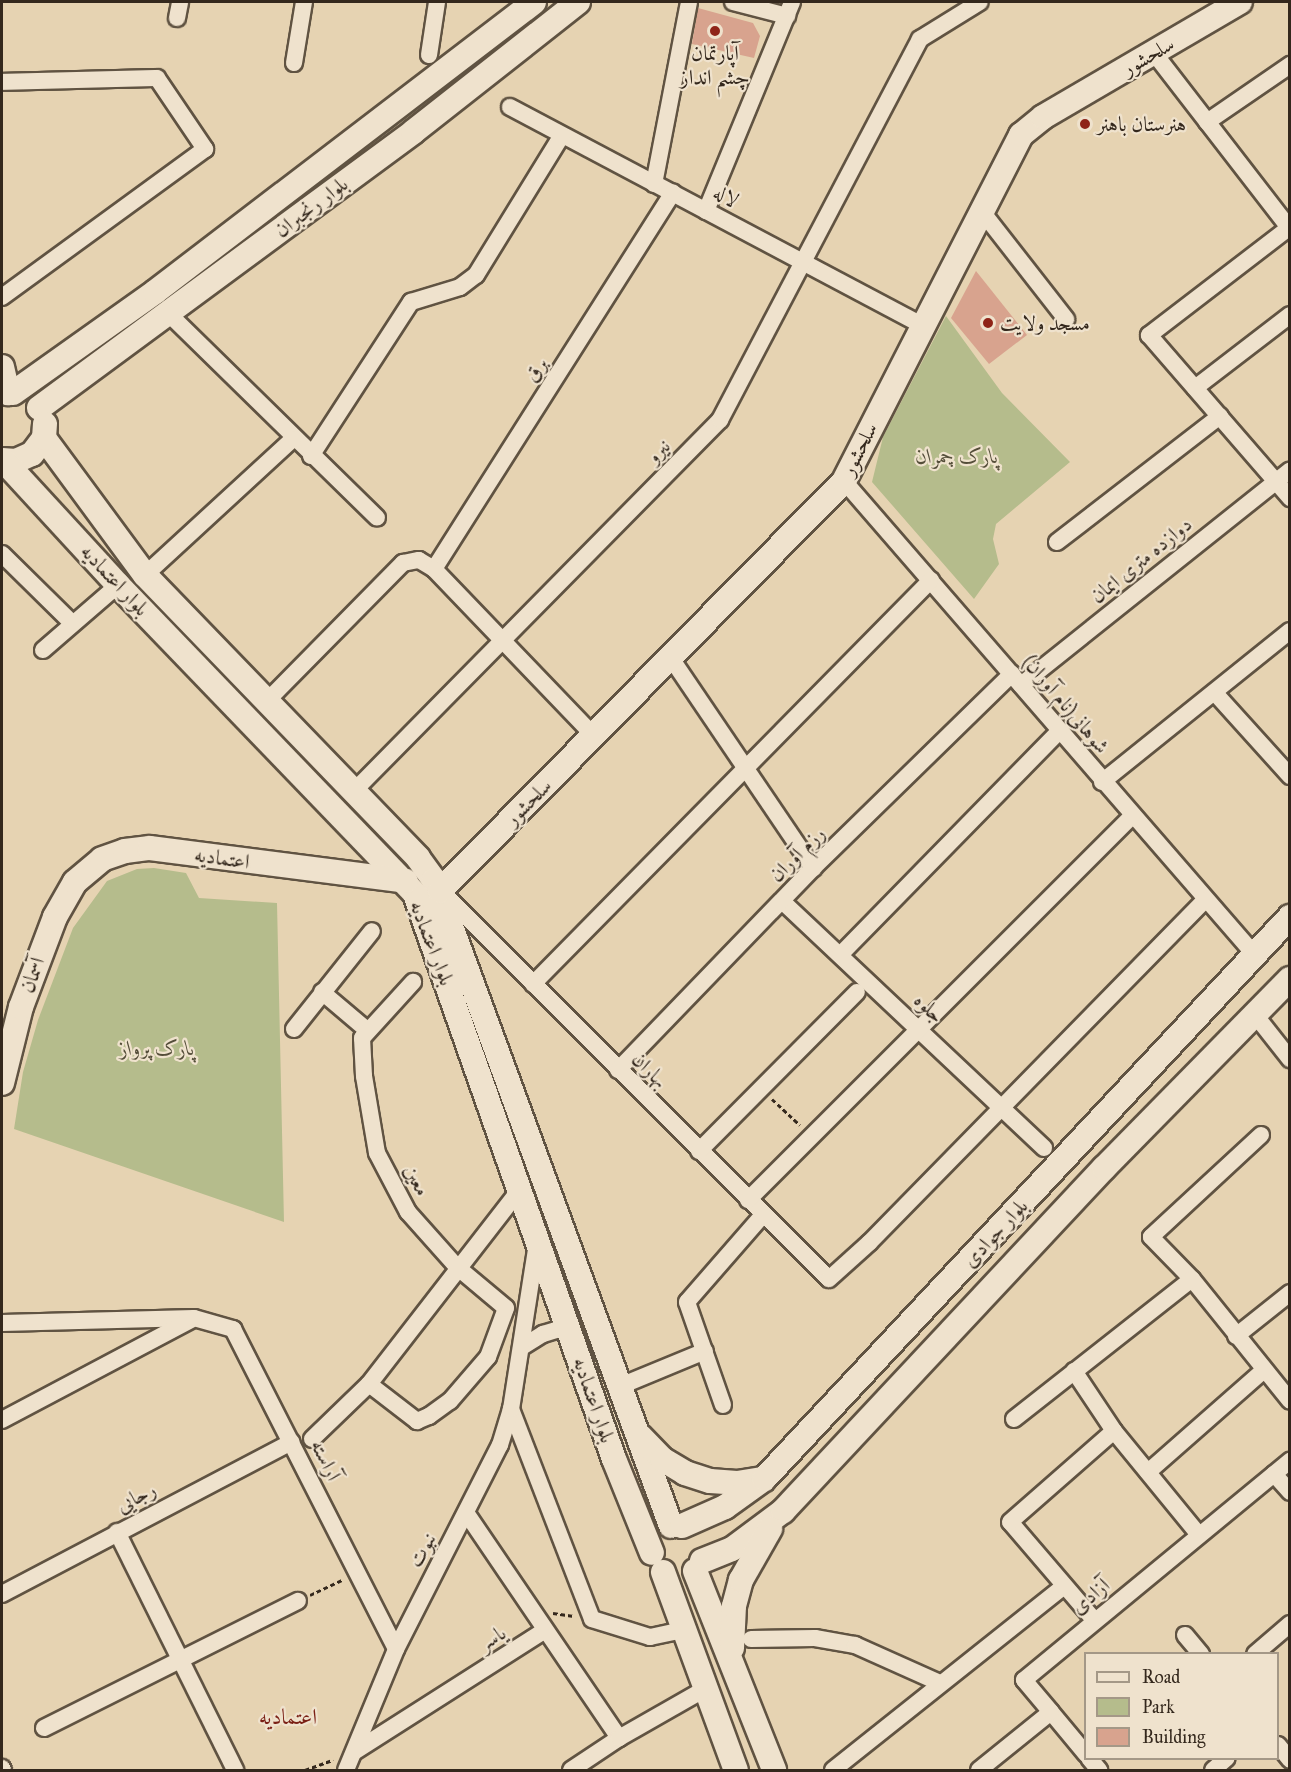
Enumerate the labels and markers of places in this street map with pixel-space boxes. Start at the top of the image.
marker: آپارتمان چشم انداز [708,24,722,38]
place label: آپارتمان چشم انداز [680,40,750,90]
place label: هنرستان باهنر [1097,111,1186,137]
marker: هنرستان باهنر [1078,117,1092,131]
place label: مسجد ولایت [1000,310,1090,336]
marker: مسجد ولایت [981,316,995,330]

